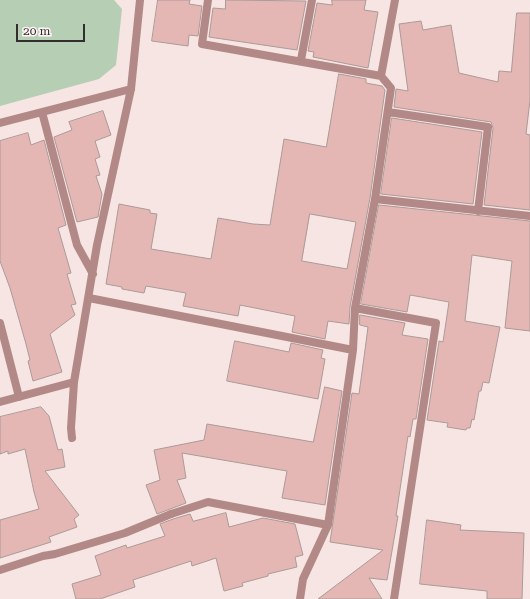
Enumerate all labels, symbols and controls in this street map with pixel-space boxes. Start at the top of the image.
scale bar [18,16,87,42]
text: 20 m [23,24,50,38]

